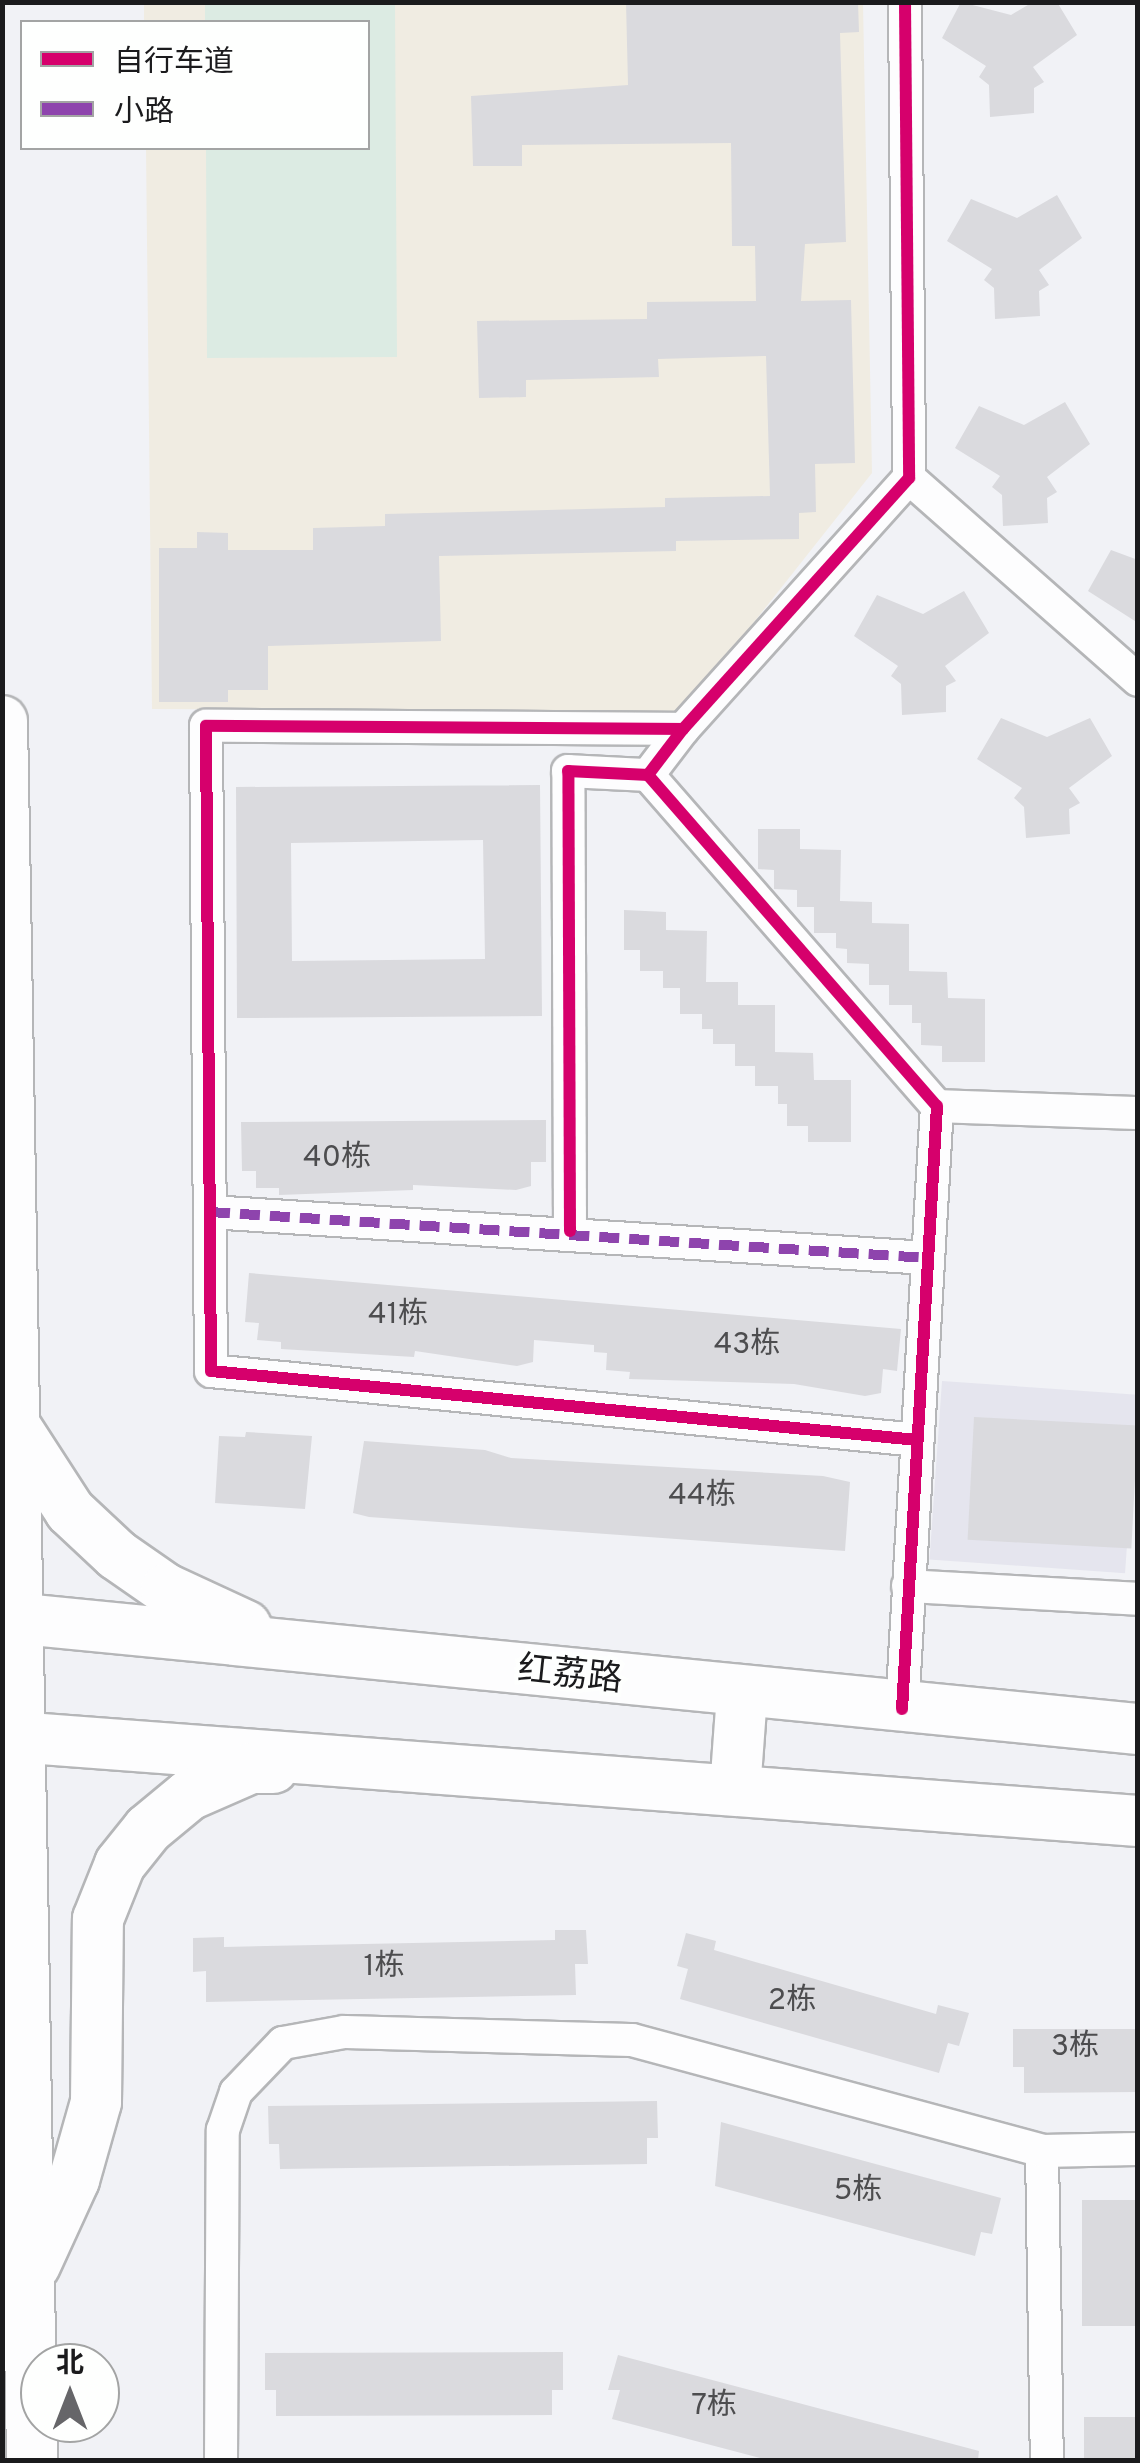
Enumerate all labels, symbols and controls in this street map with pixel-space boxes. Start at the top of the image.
legend [20,20,370,150]
text: 自行车道 [114,45,234,82]
text: 小路 [114,95,174,132]
house number: 40栋 [303,1141,371,1177]
house number: 41栋 [368,1298,428,1334]
house number: 43栋 [714,1328,780,1364]
house number: 44栋 [668,1479,736,1515]
street label: 红荔路 [516,1650,624,1702]
house number: 1栋 [363,1950,405,1986]
house number: 2栋 [768,1984,816,2020]
house number: 3栋 [1051,2030,1099,2066]
house number: 5栋 [834,2174,882,2210]
north arrow [20,2343,120,2443]
text: 北 [56,2347,84,2383]
house number: 7栋 [691,2389,737,2425]

